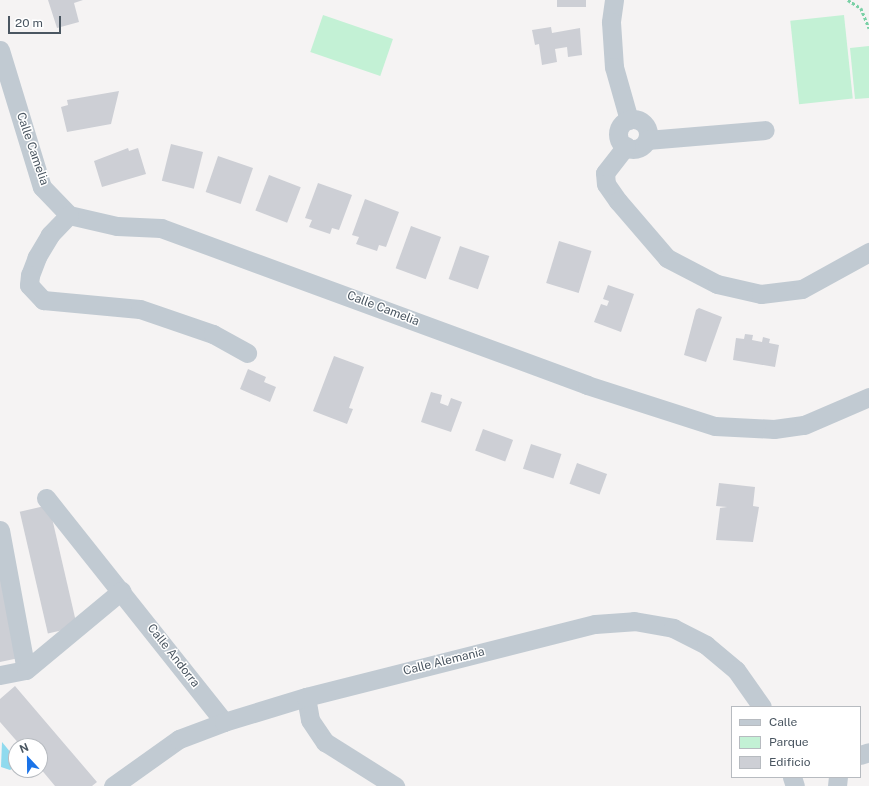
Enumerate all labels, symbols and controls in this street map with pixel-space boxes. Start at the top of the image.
scale bar [10,8,63,34]
text: 20 m [15,16,43,30]
street label: Calle Camelia [13,110,51,188]
street label: Calle Camelia [345,289,421,329]
street label: Calle Andorra [144,621,202,691]
street label: Calle Alemania [402,645,486,679]
legend [731,706,861,778]
text: Calle [769,715,797,729]
text: Parque [769,735,809,749]
north arrow [8,738,48,778]
text: N [18,741,30,755]
text: Edificio [769,755,811,769]

